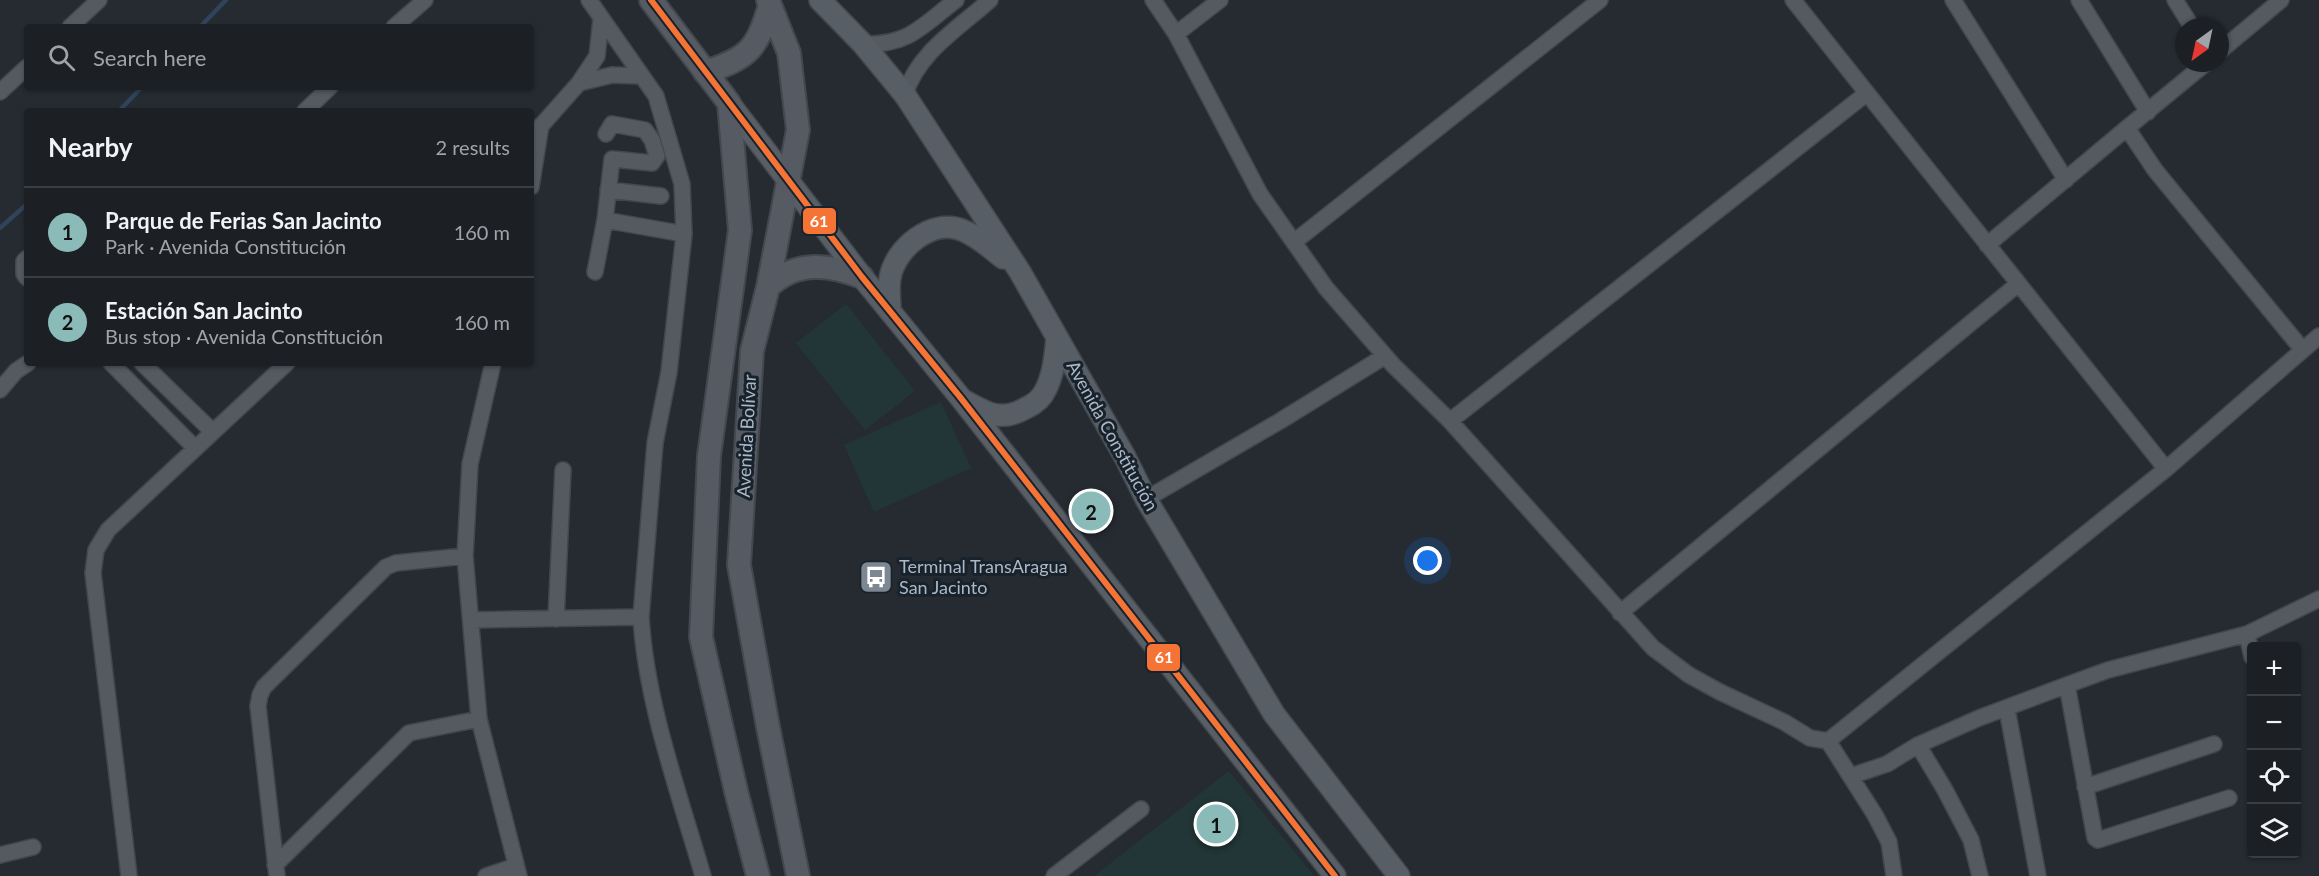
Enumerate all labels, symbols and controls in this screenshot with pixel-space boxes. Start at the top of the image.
north arrow [2175,18,2229,72]
search box [24,24,534,90]
icon: search [45,41,78,74]
text: Search here [93,44,206,71]
text: Nearby [48,131,133,163]
text: 2 results [435,135,510,159]
text: Parque de Ferias San Jacinto [105,207,382,234]
line badge: 61 [802,207,837,235]
text: 61 [810,211,828,230]
text: 1 [62,220,73,244]
text: 160 m [454,220,510,244]
text: Park · Avenida Constitución [105,234,346,258]
text: Estación San Jacinto [105,297,303,324]
text: 2 [62,310,73,334]
text: 160 m [454,310,510,334]
text: Bus stop · Avenida Constitución [105,324,383,348]
street label: Avenida Constitución [1062,356,1163,515]
street label: Avenida Bolívar [732,374,760,498]
pin: 2 [1072,488,1110,534]
your location [1413,546,1442,575]
place label: Terminal TransAragua San Jacinto [899,555,1068,598]
bus stop icon: Terminal TransAragua San Jacinto [858,559,894,595]
map controls [2247,642,2301,858]
button: + [2247,642,2301,696]
line badge: 61 [1146,643,1181,672]
text: 61 [1155,647,1173,666]
button: − [2247,696,2301,750]
button: locate [2247,750,2301,804]
pin: 1 [1196,802,1236,846]
button: layers [2247,804,2301,858]

